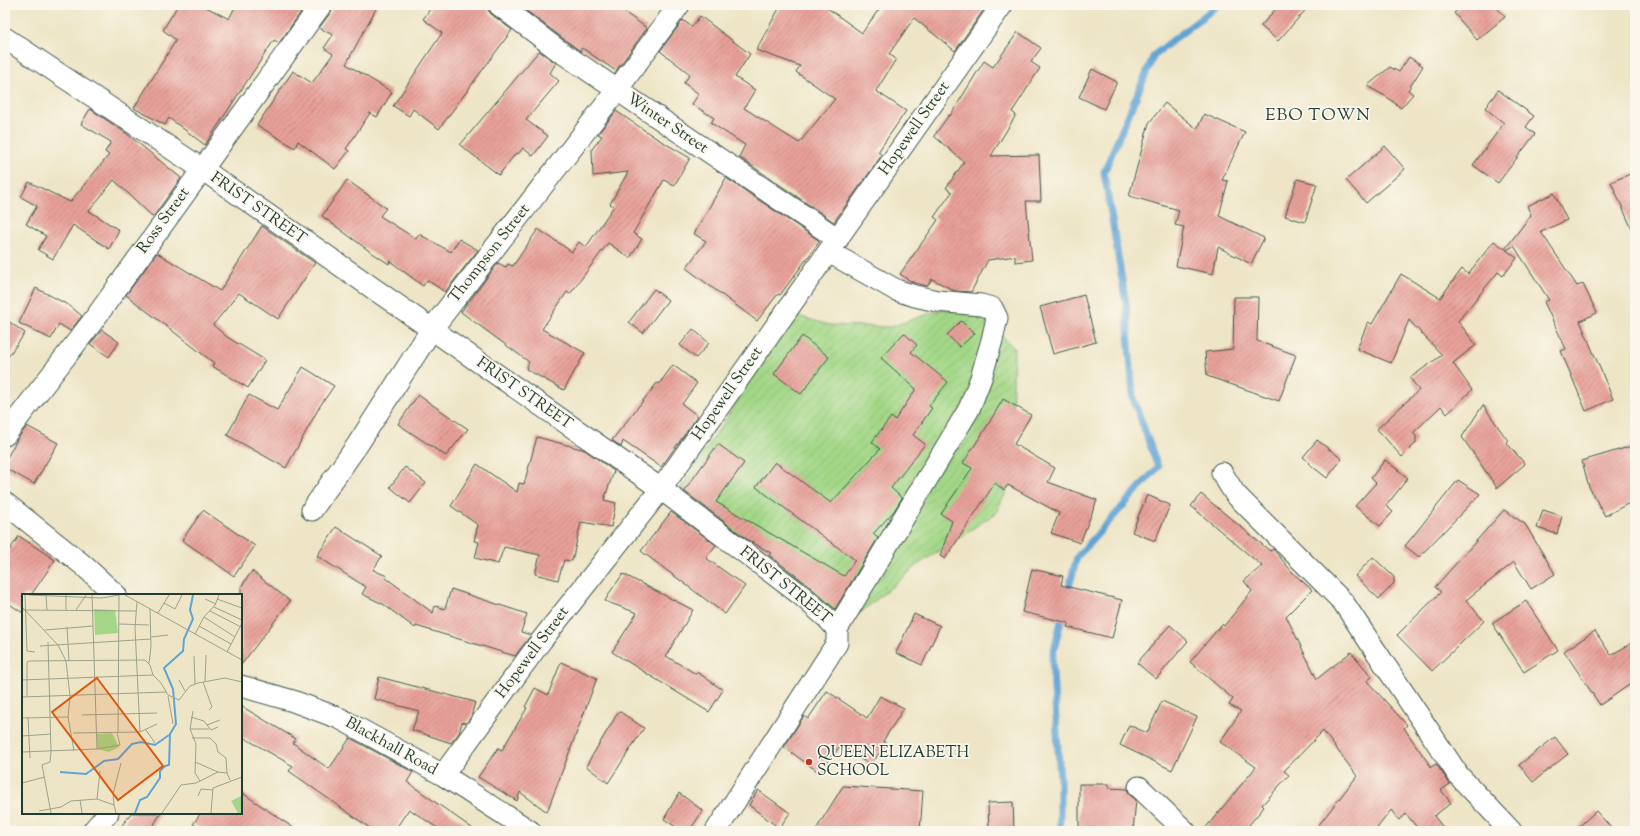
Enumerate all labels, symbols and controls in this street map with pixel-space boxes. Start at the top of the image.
street label: Hopewell Street [874,77,956,181]
street label: Winter Street [621,88,713,160]
district label: EBO TOWN [1265,104,1371,128]
street label: FRIST STREET [205,167,311,251]
street label: Ross Street [132,183,196,259]
street label: Thompson Street [444,199,536,309]
street label: Hopewell Street [687,342,769,446]
street label: FRIST STREET [471,352,577,436]
street label: FRIST STREET [734,542,836,630]
inset map [22,594,242,814]
street label: Hopewell Street [491,602,576,704]
street label: Blackhall Road [341,712,441,782]
place label: QUEEN ELIZABETH SCHOOL [817,742,970,783]
marker: QUEEN ELIZABETH SCHOOL [804,757,814,767]

